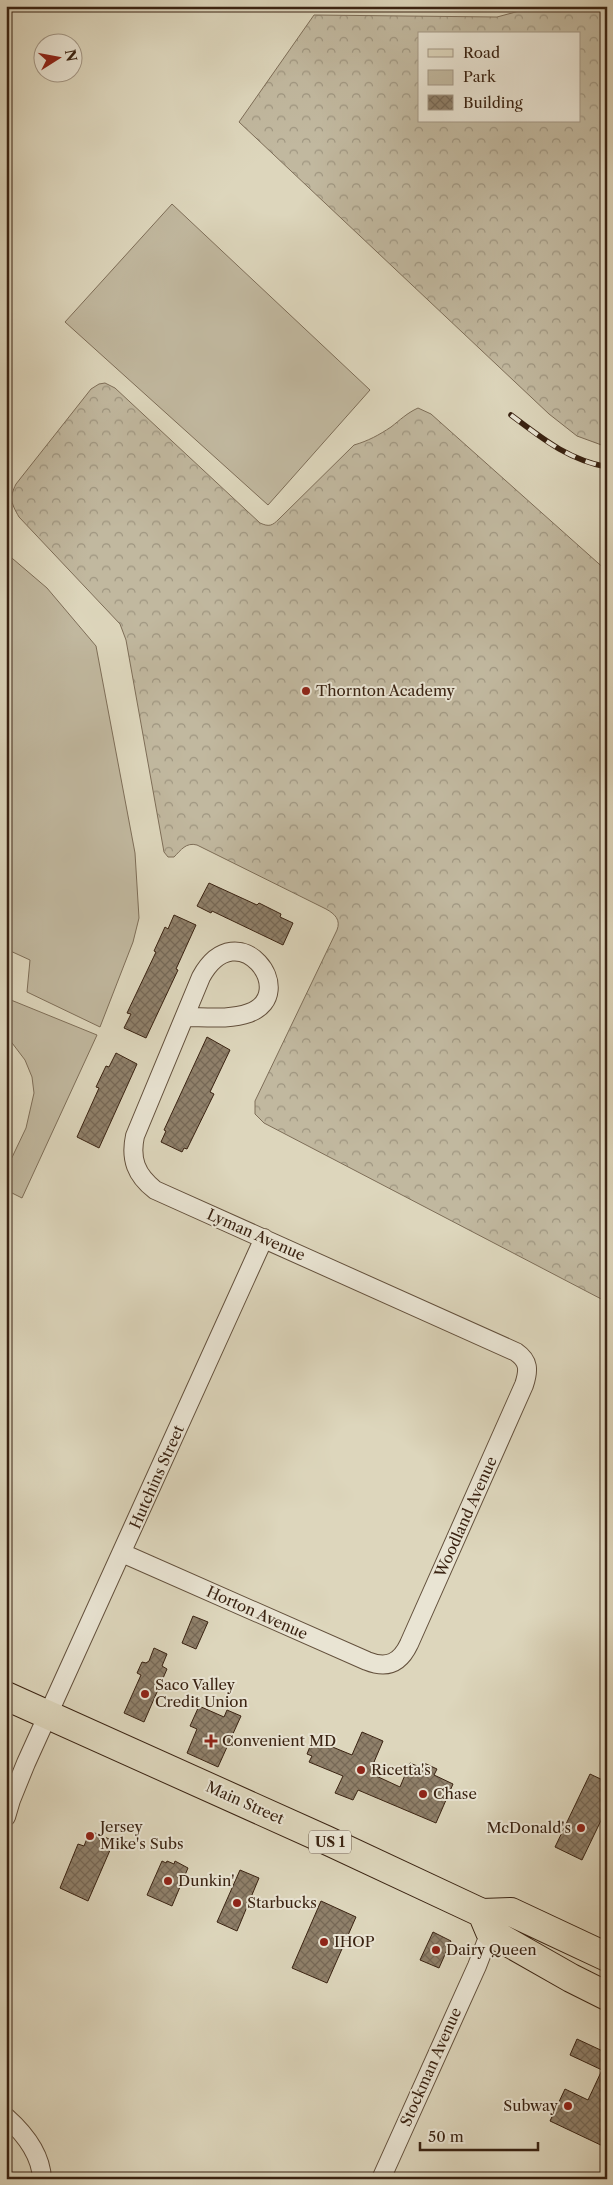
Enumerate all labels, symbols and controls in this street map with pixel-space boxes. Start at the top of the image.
north arrow [32,32,82,82]
legend [418,32,580,122]
text: Road [463,43,500,62]
text: N [61,48,81,63]
text: Park [463,67,497,86]
text: Building [463,93,523,112]
place label: Thornton Academy [316,681,456,700]
marker: Thornton Academy [300,685,312,697]
street label: Lyman Avenue [204,1204,308,1265]
street label: Hutchins Street [125,1421,188,1532]
street label: Woodland Avenue [430,1453,501,1581]
street label: Horton Avenue [204,1582,311,1643]
place label: Saco Valley Credit Union [155,1675,248,1711]
marker: Saco Valley Credit Union [139,1688,151,1700]
place label: Convenient MD [222,1731,336,1750]
marker: Convenient MD [204,1734,218,1748]
place label: Ricetta's [371,1760,431,1779]
marker: Ricetta's [355,1764,367,1776]
street label: Main Street [203,1777,288,1828]
place label: Chase [433,1784,477,1803]
marker: Chase [417,1788,429,1800]
place label: Jersey Mike's Subs [98,1817,184,1853]
place label: McDonald's [486,1818,571,1837]
marker: McDonald's [575,1822,587,1834]
marker: Jersey Mike's Subs [84,1830,96,1842]
road number: US 1 [309,1830,351,1854]
place label: Dunkin' [178,1871,234,1890]
marker: Dunkin' [162,1875,174,1887]
place label: Starbucks [247,1893,317,1912]
marker: Starbucks [231,1897,243,1909]
place label: IHOP [334,1932,375,1951]
marker: IHOP [318,1936,330,1948]
place label: Dairy Queen [446,1940,537,1959]
marker: Dairy Queen [430,1944,442,1956]
street label: Stockman Avenue [396,2004,465,2129]
place label: Subway [503,2096,559,2115]
marker: Subway [562,2100,574,2112]
scale bar [420,2120,538,2152]
text: 50 m [428,2127,464,2146]

